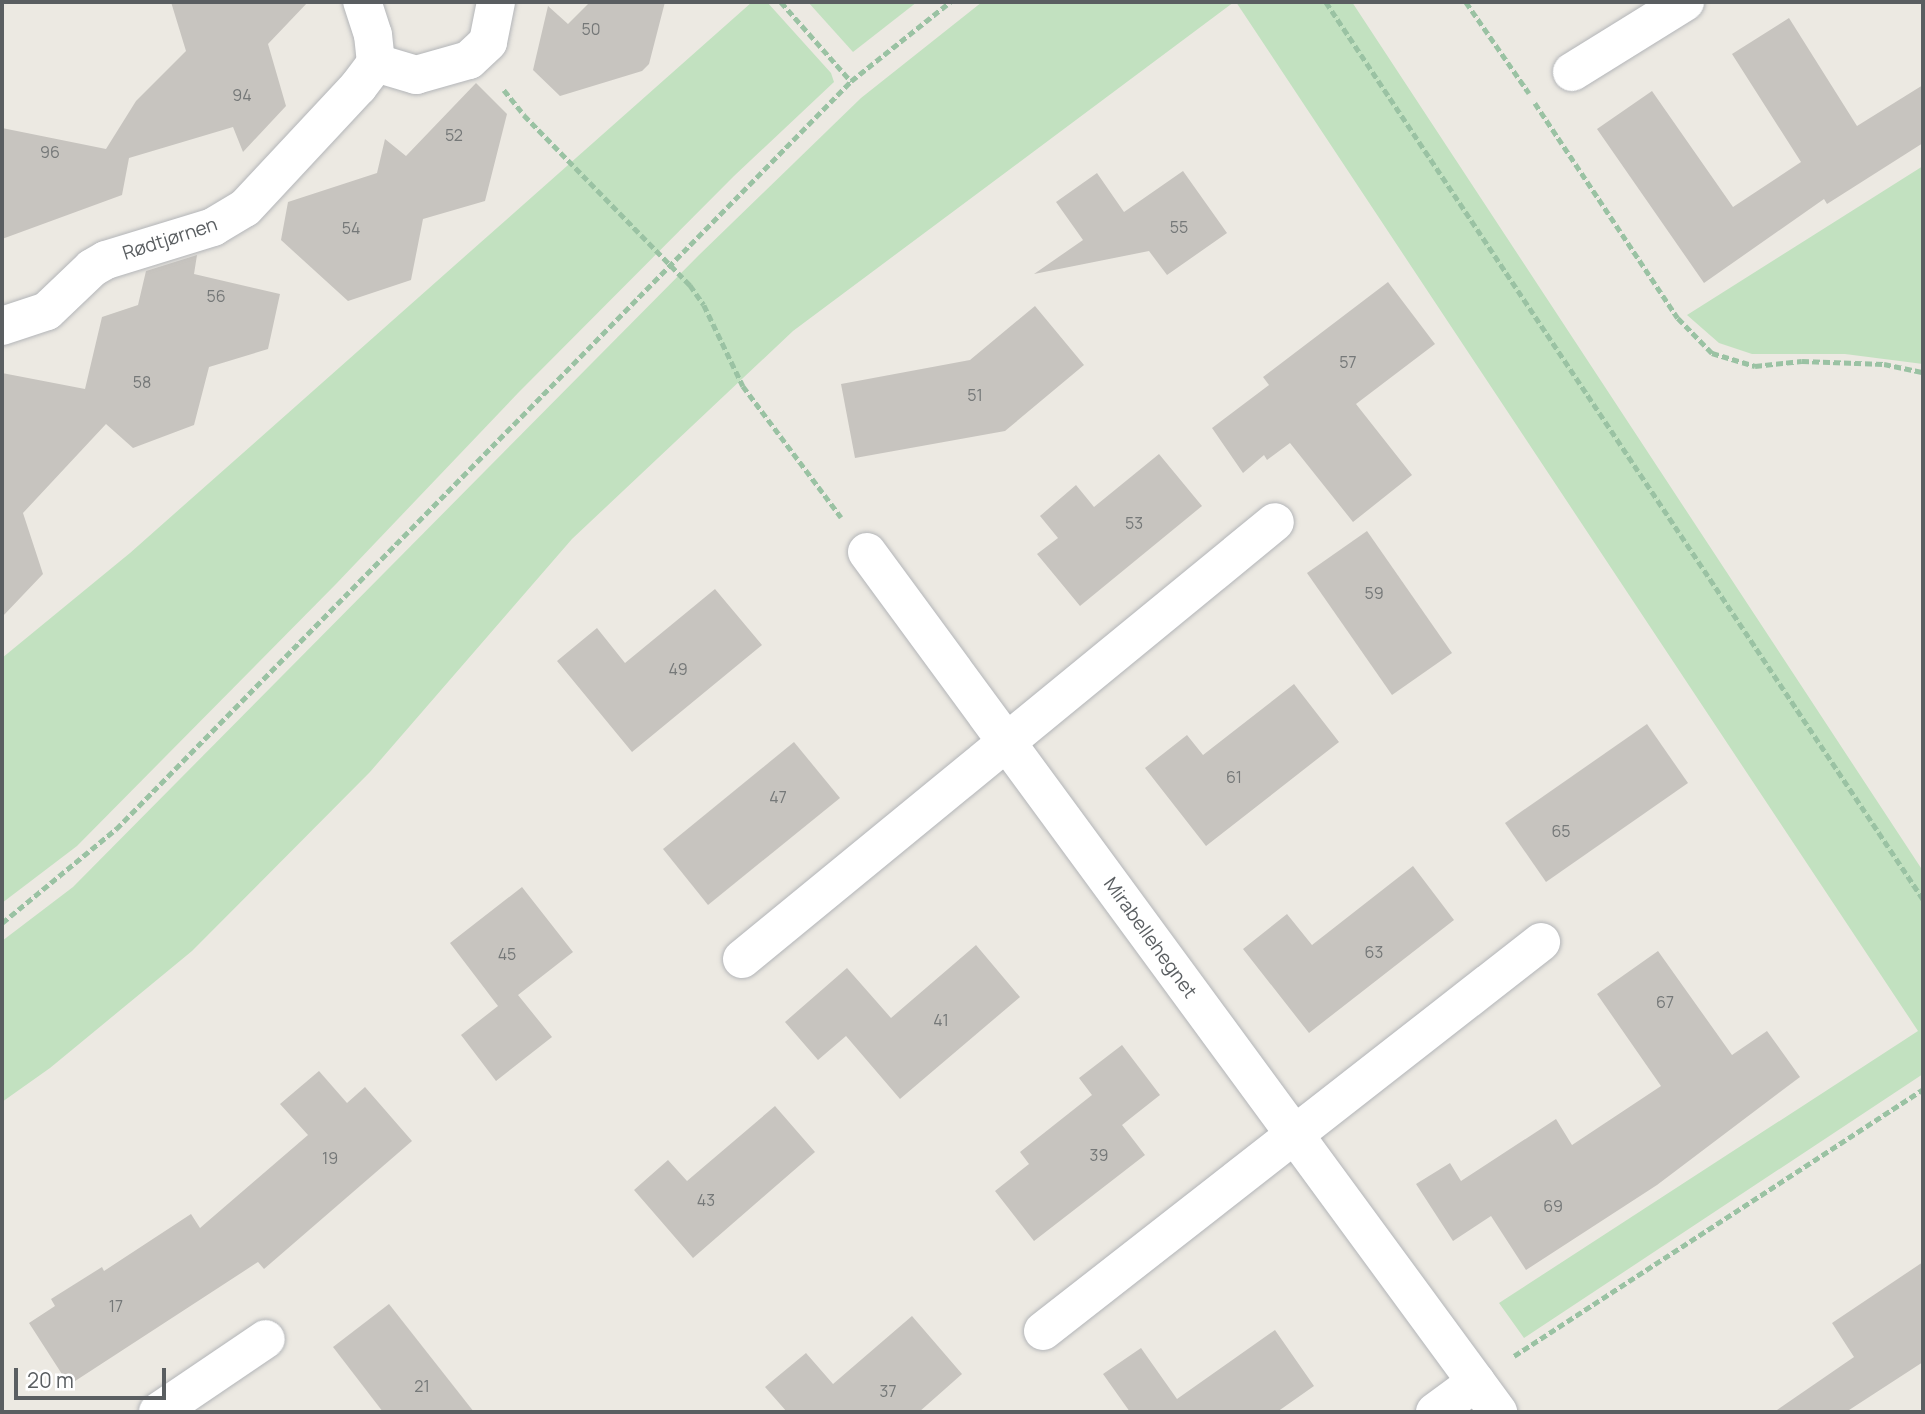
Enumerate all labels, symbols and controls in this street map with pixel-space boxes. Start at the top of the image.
house number: 50 [582,19,600,39]
house number: 94 [232,85,252,105]
house number: 52 [445,125,463,145]
house number: 96 [40,142,60,162]
street label: Rødtjørnen [120,213,220,265]
house number: 55 [1170,217,1188,237]
house number: 54 [342,218,360,238]
house number: 56 [206,286,226,306]
house number: 57 [1339,352,1357,372]
house number: 58 [133,372,151,392]
house number: 51 [967,385,983,405]
house number: 53 [1125,513,1143,533]
house number: 59 [1364,583,1384,603]
house number: 49 [668,659,688,679]
house number: 61 [1226,767,1242,787]
house number: 47 [769,787,787,807]
house number: 65 [1551,821,1571,841]
street label: Mirabellehegnet [1099,873,1201,1003]
house number: 63 [1365,942,1383,962]
house number: 45 [498,944,516,964]
house number: 67 [1656,992,1674,1012]
house number: 41 [933,1010,949,1030]
house number: 39 [1090,1145,1108,1165]
house number: 19 [322,1148,338,1168]
house number: 43 [697,1190,715,1210]
house number: 69 [1543,1196,1563,1216]
house number: 17 [109,1296,123,1316]
scale bar [18,1354,170,1398]
text: 20 m [27,1366,74,1394]
house number: 21 [414,1376,430,1396]
house number: 37 [880,1381,896,1401]

